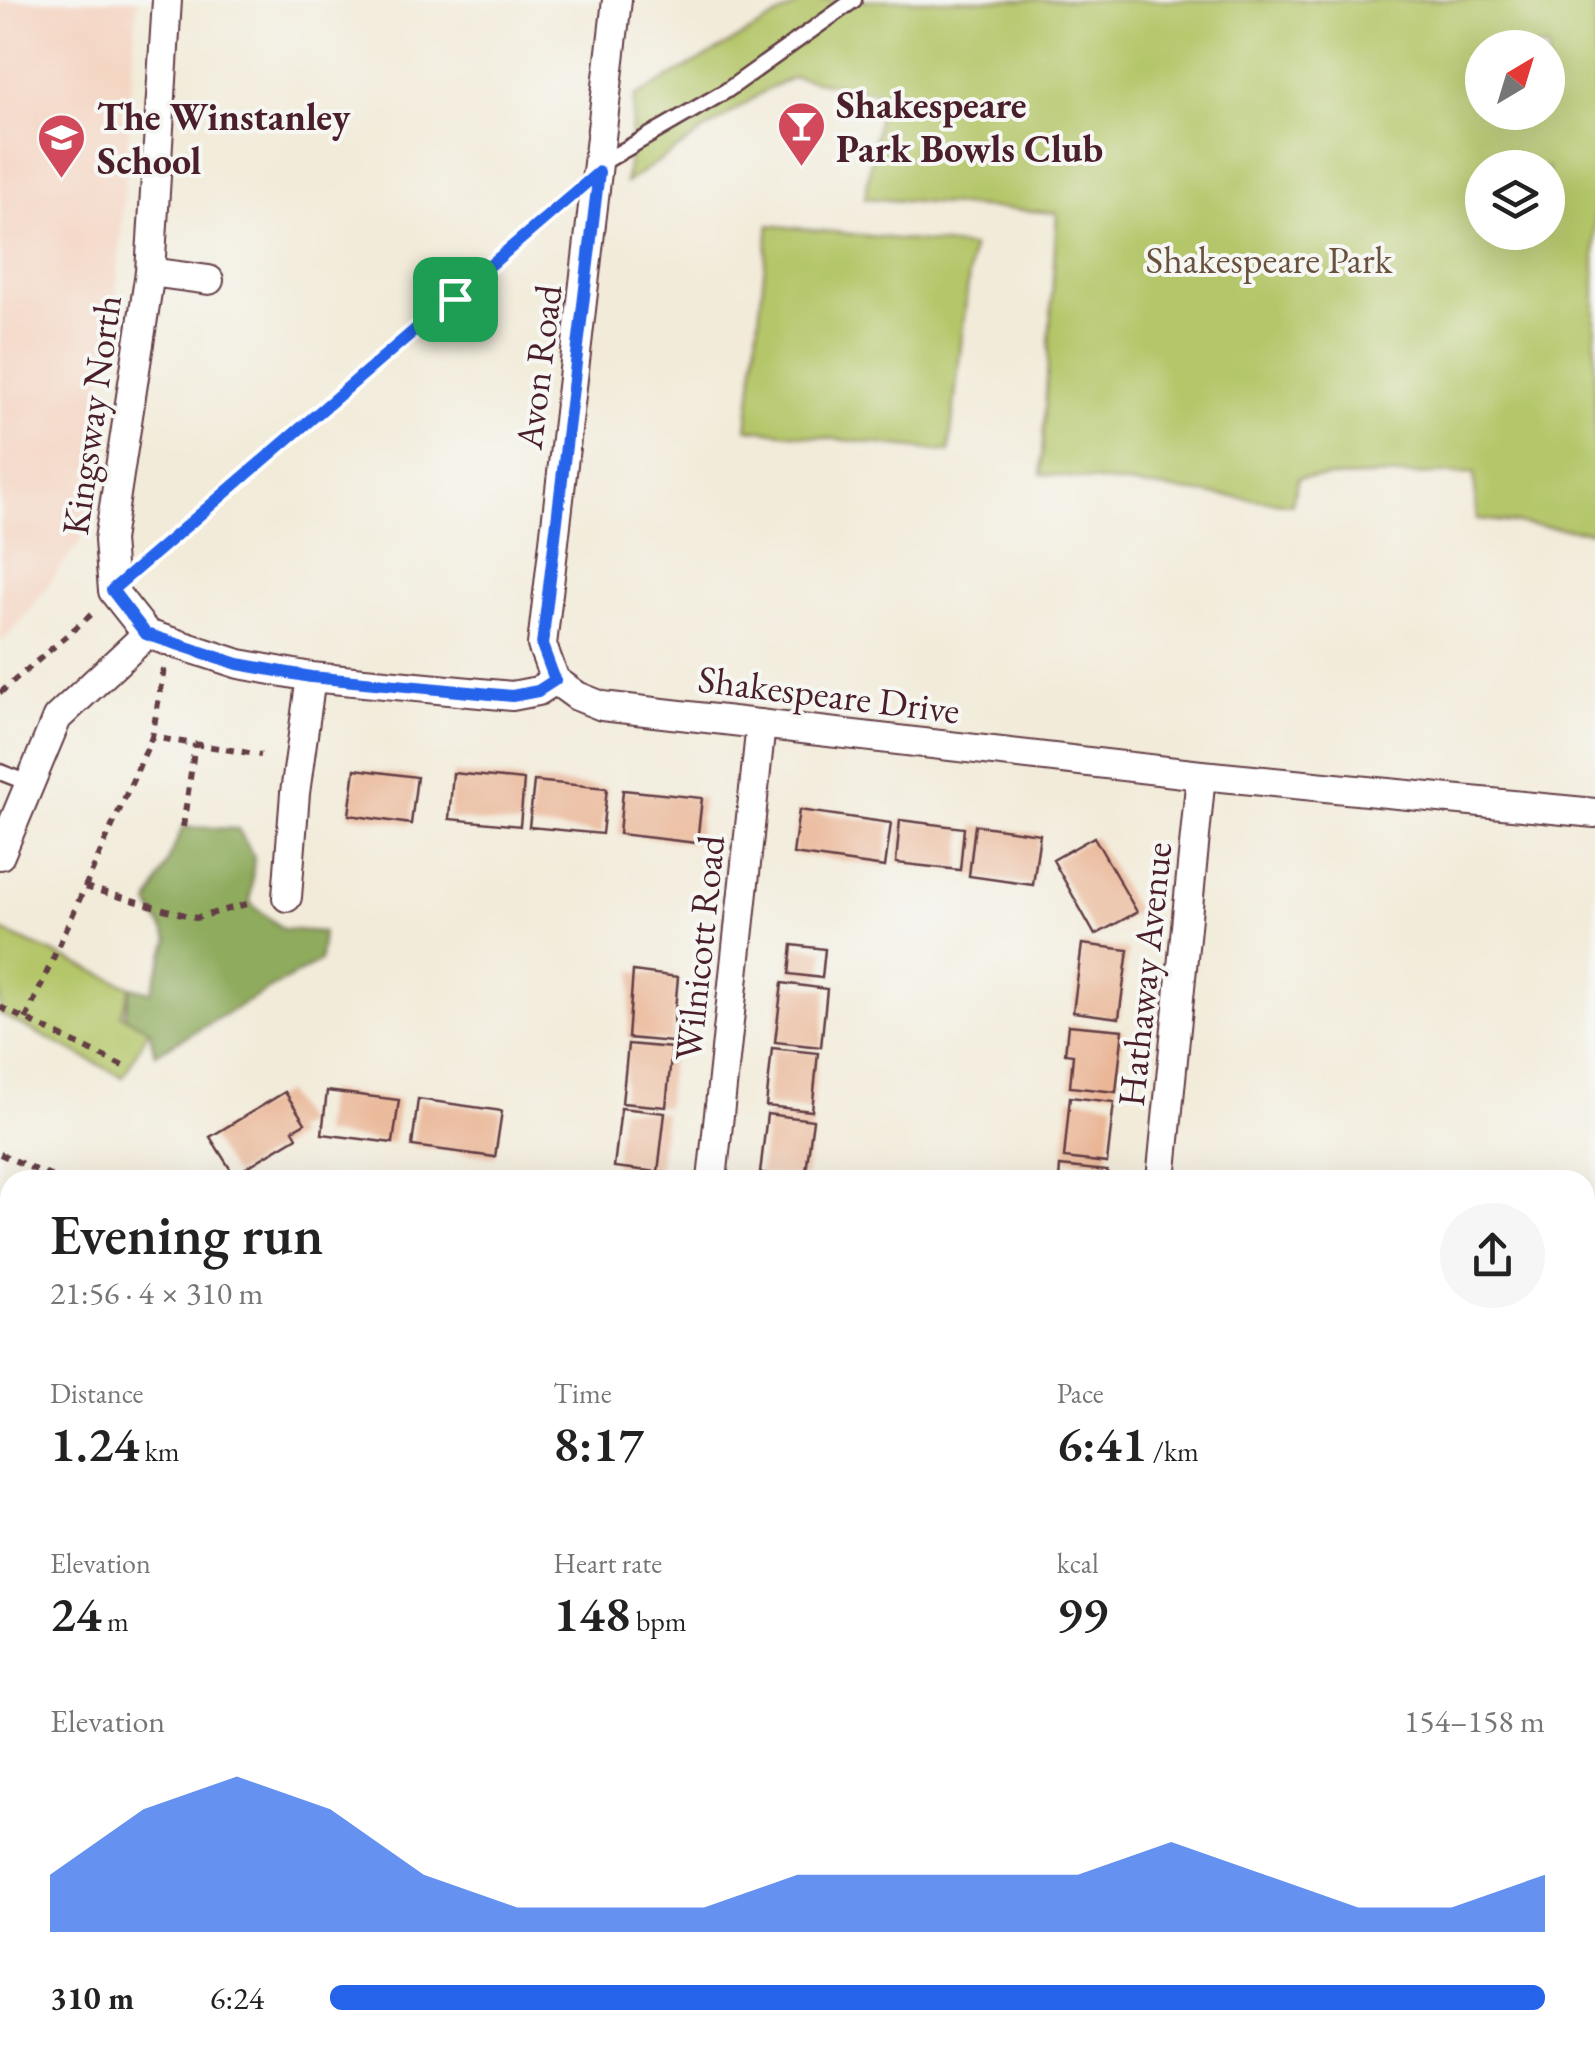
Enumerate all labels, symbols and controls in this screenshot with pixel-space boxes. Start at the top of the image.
north arrow [1465,30,1565,130]
map controls [1465,30,1565,250]
place label: Shakespeare Park Bowls Club [836,80,1103,173]
place label: The Winstanley School [97,92,351,185]
bar icon: Shakespeare Park Bowls Club [775,100,827,168]
school or university icon: The Winstanley School [36,112,88,180]
button: layers [1465,150,1565,250]
park label: Shakespeare Park [1146,235,1394,284]
pin [413,257,498,342]
icon: arrive [428,272,483,327]
street label: Avon Road [503,281,572,453]
street label: Kingsway North [50,292,132,538]
street label: Shakespeare Drive [695,654,963,734]
street label: Wilnicott Road [663,832,735,1063]
street label: Hathaway Avenue [1106,839,1182,1109]
text: Evening run [50,1199,323,1270]
button: share [1440,1203,1545,1308]
text: 21:56 · 4 × 310 m [50,1272,263,1314]
text: Distance [50,1375,144,1411]
text: Time [553,1375,612,1411]
text: Pace [1057,1375,1104,1411]
text: 1.24 [50,1411,139,1476]
text: 8:17 [553,1411,644,1476]
text: 6:41 [1057,1411,1147,1476]
text: km [139,1433,180,1469]
text: /km [1147,1433,1199,1469]
text: Elevation [50,1545,151,1581]
text: Heart rate [553,1545,662,1581]
text: kcal [1057,1545,1099,1581]
text: 24 [50,1581,101,1646]
text: 148 [553,1581,630,1646]
text: 99 [1057,1581,1108,1646]
text: m [101,1603,129,1639]
text: bpm [630,1603,687,1639]
text: Elevation [50,1700,165,1742]
text: 154–158 m [1404,1700,1545,1742]
text: 310 m [50,1977,134,2019]
text: 6:24 [210,1977,264,2019]

